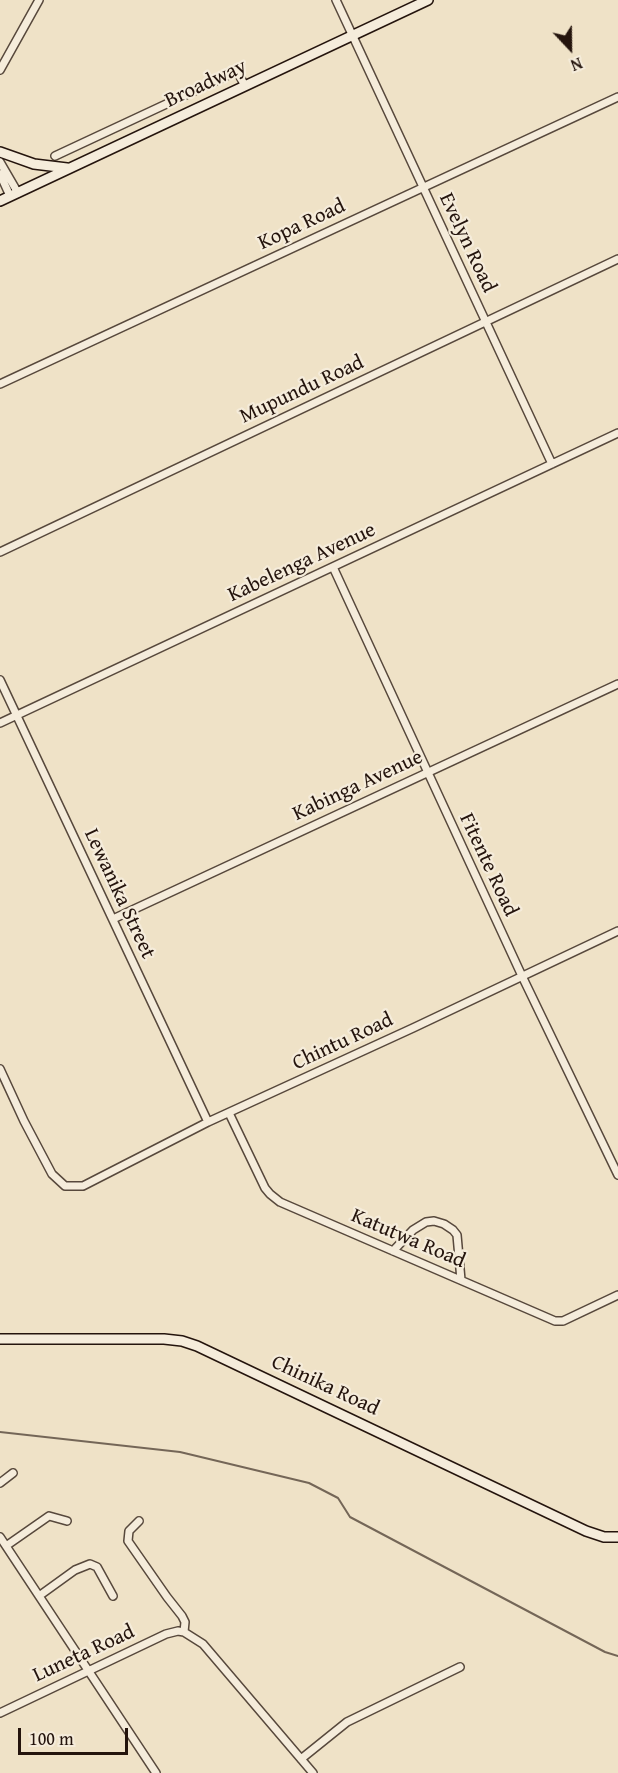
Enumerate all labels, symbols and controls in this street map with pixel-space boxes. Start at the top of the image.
north arrow [540,18,600,78]
text: N [567,52,586,78]
street label: Broadway [161,54,251,114]
street label: Evelyn Road [433,189,501,297]
street label: Kopa Road [255,194,349,256]
street label: Mupundu Road [236,350,368,430]
street label: Kabelenga Avenue [224,518,380,608]
street label: Kabinga Avenue [289,745,427,827]
street label: Fitente Road [453,809,523,921]
street label: Lewanika Street [78,825,160,963]
street label: Chintu Road [289,1008,397,1076]
street label: Katutwa Road [347,1204,469,1274]
street label: Chinika Road [267,1350,383,1422]
street label: Luneta Road [29,1620,139,1688]
scale bar [21,1716,130,1754]
text: 100 m [29,1725,74,1752]

